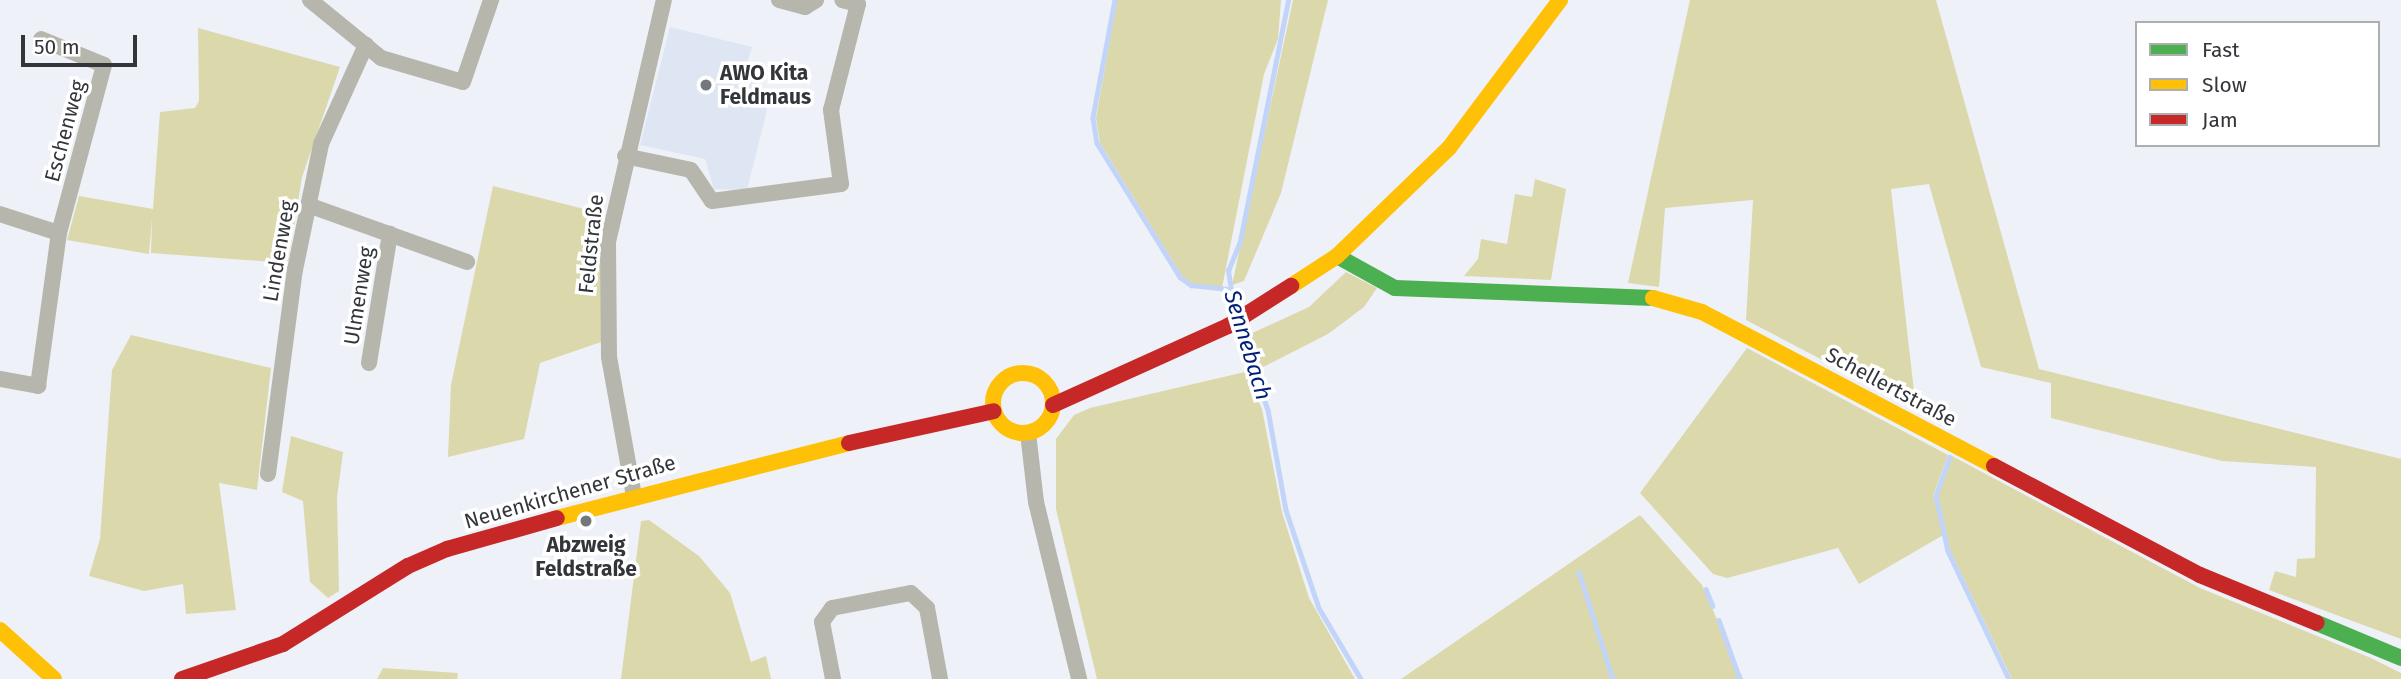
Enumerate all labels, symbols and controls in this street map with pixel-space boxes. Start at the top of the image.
scale bar [24,21,140,65]
legend [2135,21,2380,147]
text: 50 m [34,34,80,60]
text: Fast [2202,37,2240,63]
place label: AWO Kita Feldmaus [720,60,811,110]
text: Slow [2202,72,2247,98]
street label: Eschenweg [39,77,91,185]
marker: AWO Kita Feldmaus [698,77,714,93]
text: Jam [2202,107,2238,133]
street label: Feldstraße [573,193,609,295]
street label: Lindenweg [258,198,300,304]
street label: Ulmenweg [339,245,379,347]
water label: Sennebach [1218,287,1278,403]
street label: Schellertstraße [1821,342,1961,432]
street label: Neuenkirchener Straße [461,450,679,534]
marker: Abzweig Feldstraße [578,513,594,529]
place label: Abzweig Feldstraße [535,532,637,582]

